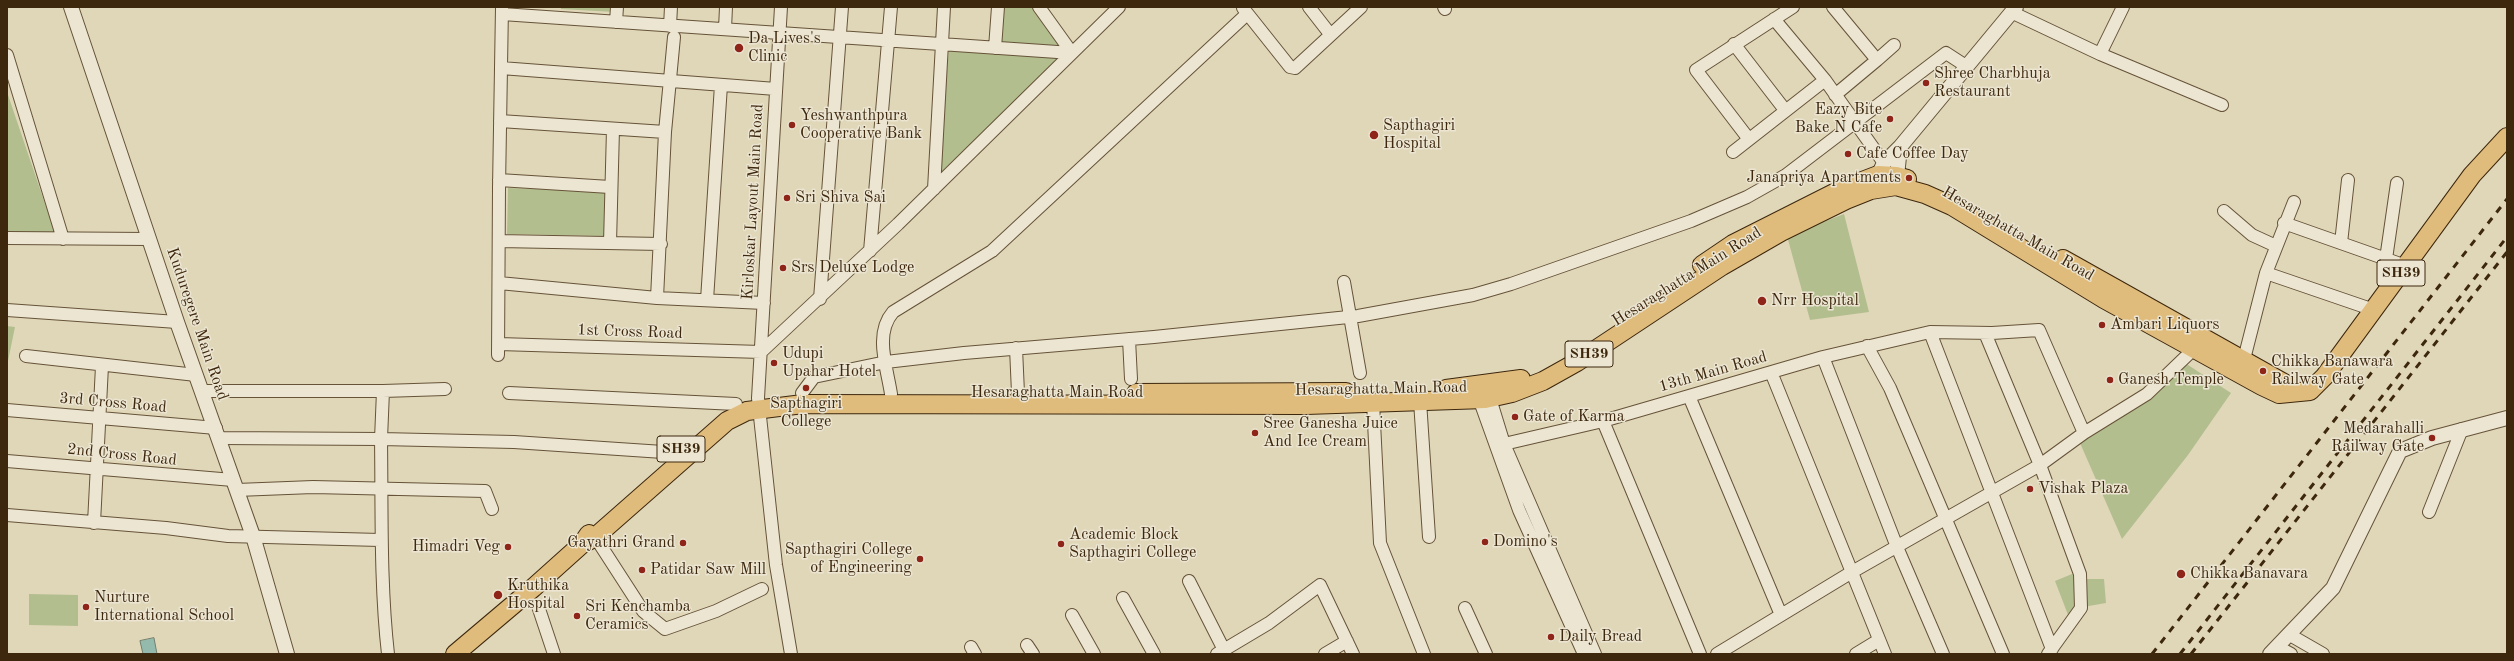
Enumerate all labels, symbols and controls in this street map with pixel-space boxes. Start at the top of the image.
place label: Da Lives's Clinic [748,29,821,67]
marker: Da Lives's Clinic [733,42,745,54]
place label: Shree Charbhuja Restaurant [1934,64,2051,102]
marker: Shree Charbhuja Restaurant [1921,78,1931,88]
place label: Eazy Bite Bake N Cafe [1795,100,1882,138]
street label: Kirloskar Layout Main Road [738,103,768,301]
place label: Yeshwanthpura Cooperative Bank [800,106,922,144]
marker: Eazy Bite Bake N Cafe [1885,114,1895,124]
place label: Sapthagiri Hospital [1383,116,1455,154]
marker: Yeshwanthpura Cooperative Bank [787,120,797,130]
marker: Sapthagiri Hospital [1368,129,1380,141]
place label: Cafe Coffee Day [1856,144,1969,164]
marker: Cafe Coffee Day [1843,149,1853,159]
place label: Janapriya Apartments [1747,168,1901,188]
marker: Janapriya Apartments [1904,173,1914,183]
street label: Hesaraghatta Main Road [1939,183,2097,285]
place label: Sri Shiva Sai [795,188,886,208]
marker: Sri Shiva Sai [782,193,792,203]
street label: Hesaraghatta Main Road [1609,223,1765,331]
street label: Kuduregere Main Road [162,245,232,403]
place label: Srs Deluxe Lodge [791,258,914,278]
road number: SH39 [2377,260,2425,286]
marker: Srs Deluxe Lodge [778,263,788,273]
place label: Nrr Hospital [1771,291,1859,311]
marker: Nrr Hospital [1756,295,1768,307]
place label: Ambari Liquors [2110,315,2219,335]
marker: Ambari Liquors [2097,320,2107,330]
street label: 1st Cross Road [577,321,683,343]
road number: SH39 [1565,341,1613,367]
place label: Udupi Upahar Hotel [782,344,876,382]
street label: 13th Main Road [1657,347,1769,397]
place label: Chikka Banawara Railway Gate [2271,352,2393,390]
marker: Udupi Upahar Hotel [769,358,779,368]
marker: Chikka Banawara Railway Gate [2258,366,2268,376]
place label: Ganesh Temple [2118,370,2224,390]
marker: Ganesh Temple [2105,375,2115,385]
street label: Hesaraghatta Main Road [1295,378,1467,400]
marker: Sapthagiri College [801,383,811,393]
street label: Hesaraghatta Main Road [971,383,1143,403]
street label: 3rd Cross Road [58,389,168,417]
place label: Sapthagiri College [770,394,842,432]
place label: Gate of Karma [1523,407,1625,427]
marker: Gate of Karma [1510,412,1520,422]
place label: Sree Ganesha Juice And Ice Cream [1263,414,1398,452]
place label: Medarahalli Railway Gate [2331,419,2424,457]
marker: Sree Ganesha Juice And Ice Cream [1250,428,1260,438]
marker: Medarahalli Railway Gate [2427,433,2437,443]
road number: SH39 [657,436,705,462]
street label: 2nd Cross Road [66,440,178,470]
place label: Vishak Plaza [2038,479,2128,499]
marker: Vishak Plaza [2025,484,2035,494]
place label: Academic Block Sapthagiri College [1069,525,1196,563]
place label: Domino's [1493,532,1558,552]
place label: Gayathri Grand [567,533,675,553]
place label: Himadri Veg [412,537,500,557]
marker: Domino's [1480,537,1490,547]
marker: Gayathri Grand [678,538,688,548]
marker: Academic Block Sapthagiri College [1056,539,1066,549]
place label: Sapthagiri College of Engineering [785,540,912,578]
marker: Himadri Veg [503,542,513,552]
marker: Sapthagiri College of Engineering [915,554,925,564]
place label: Patidar Saw Mill [650,560,766,580]
place label: Chikka Banavara [2190,564,2308,584]
marker: Patidar Saw Mill [637,565,647,575]
marker: Chikka Banavara [2175,568,2187,580]
place label: Kruthika Hospital [507,576,569,614]
place label: Nurture International School [94,588,234,626]
marker: Kruthika Hospital [492,589,504,601]
place label: Sri Kenchamba Ceramics [585,597,691,635]
marker: Nurture International School [81,602,91,612]
marker: Sri Kenchamba Ceramics [572,611,582,621]
place label: Daily Bread [1559,627,1642,647]
marker: Daily Bread [1546,632,1556,642]

